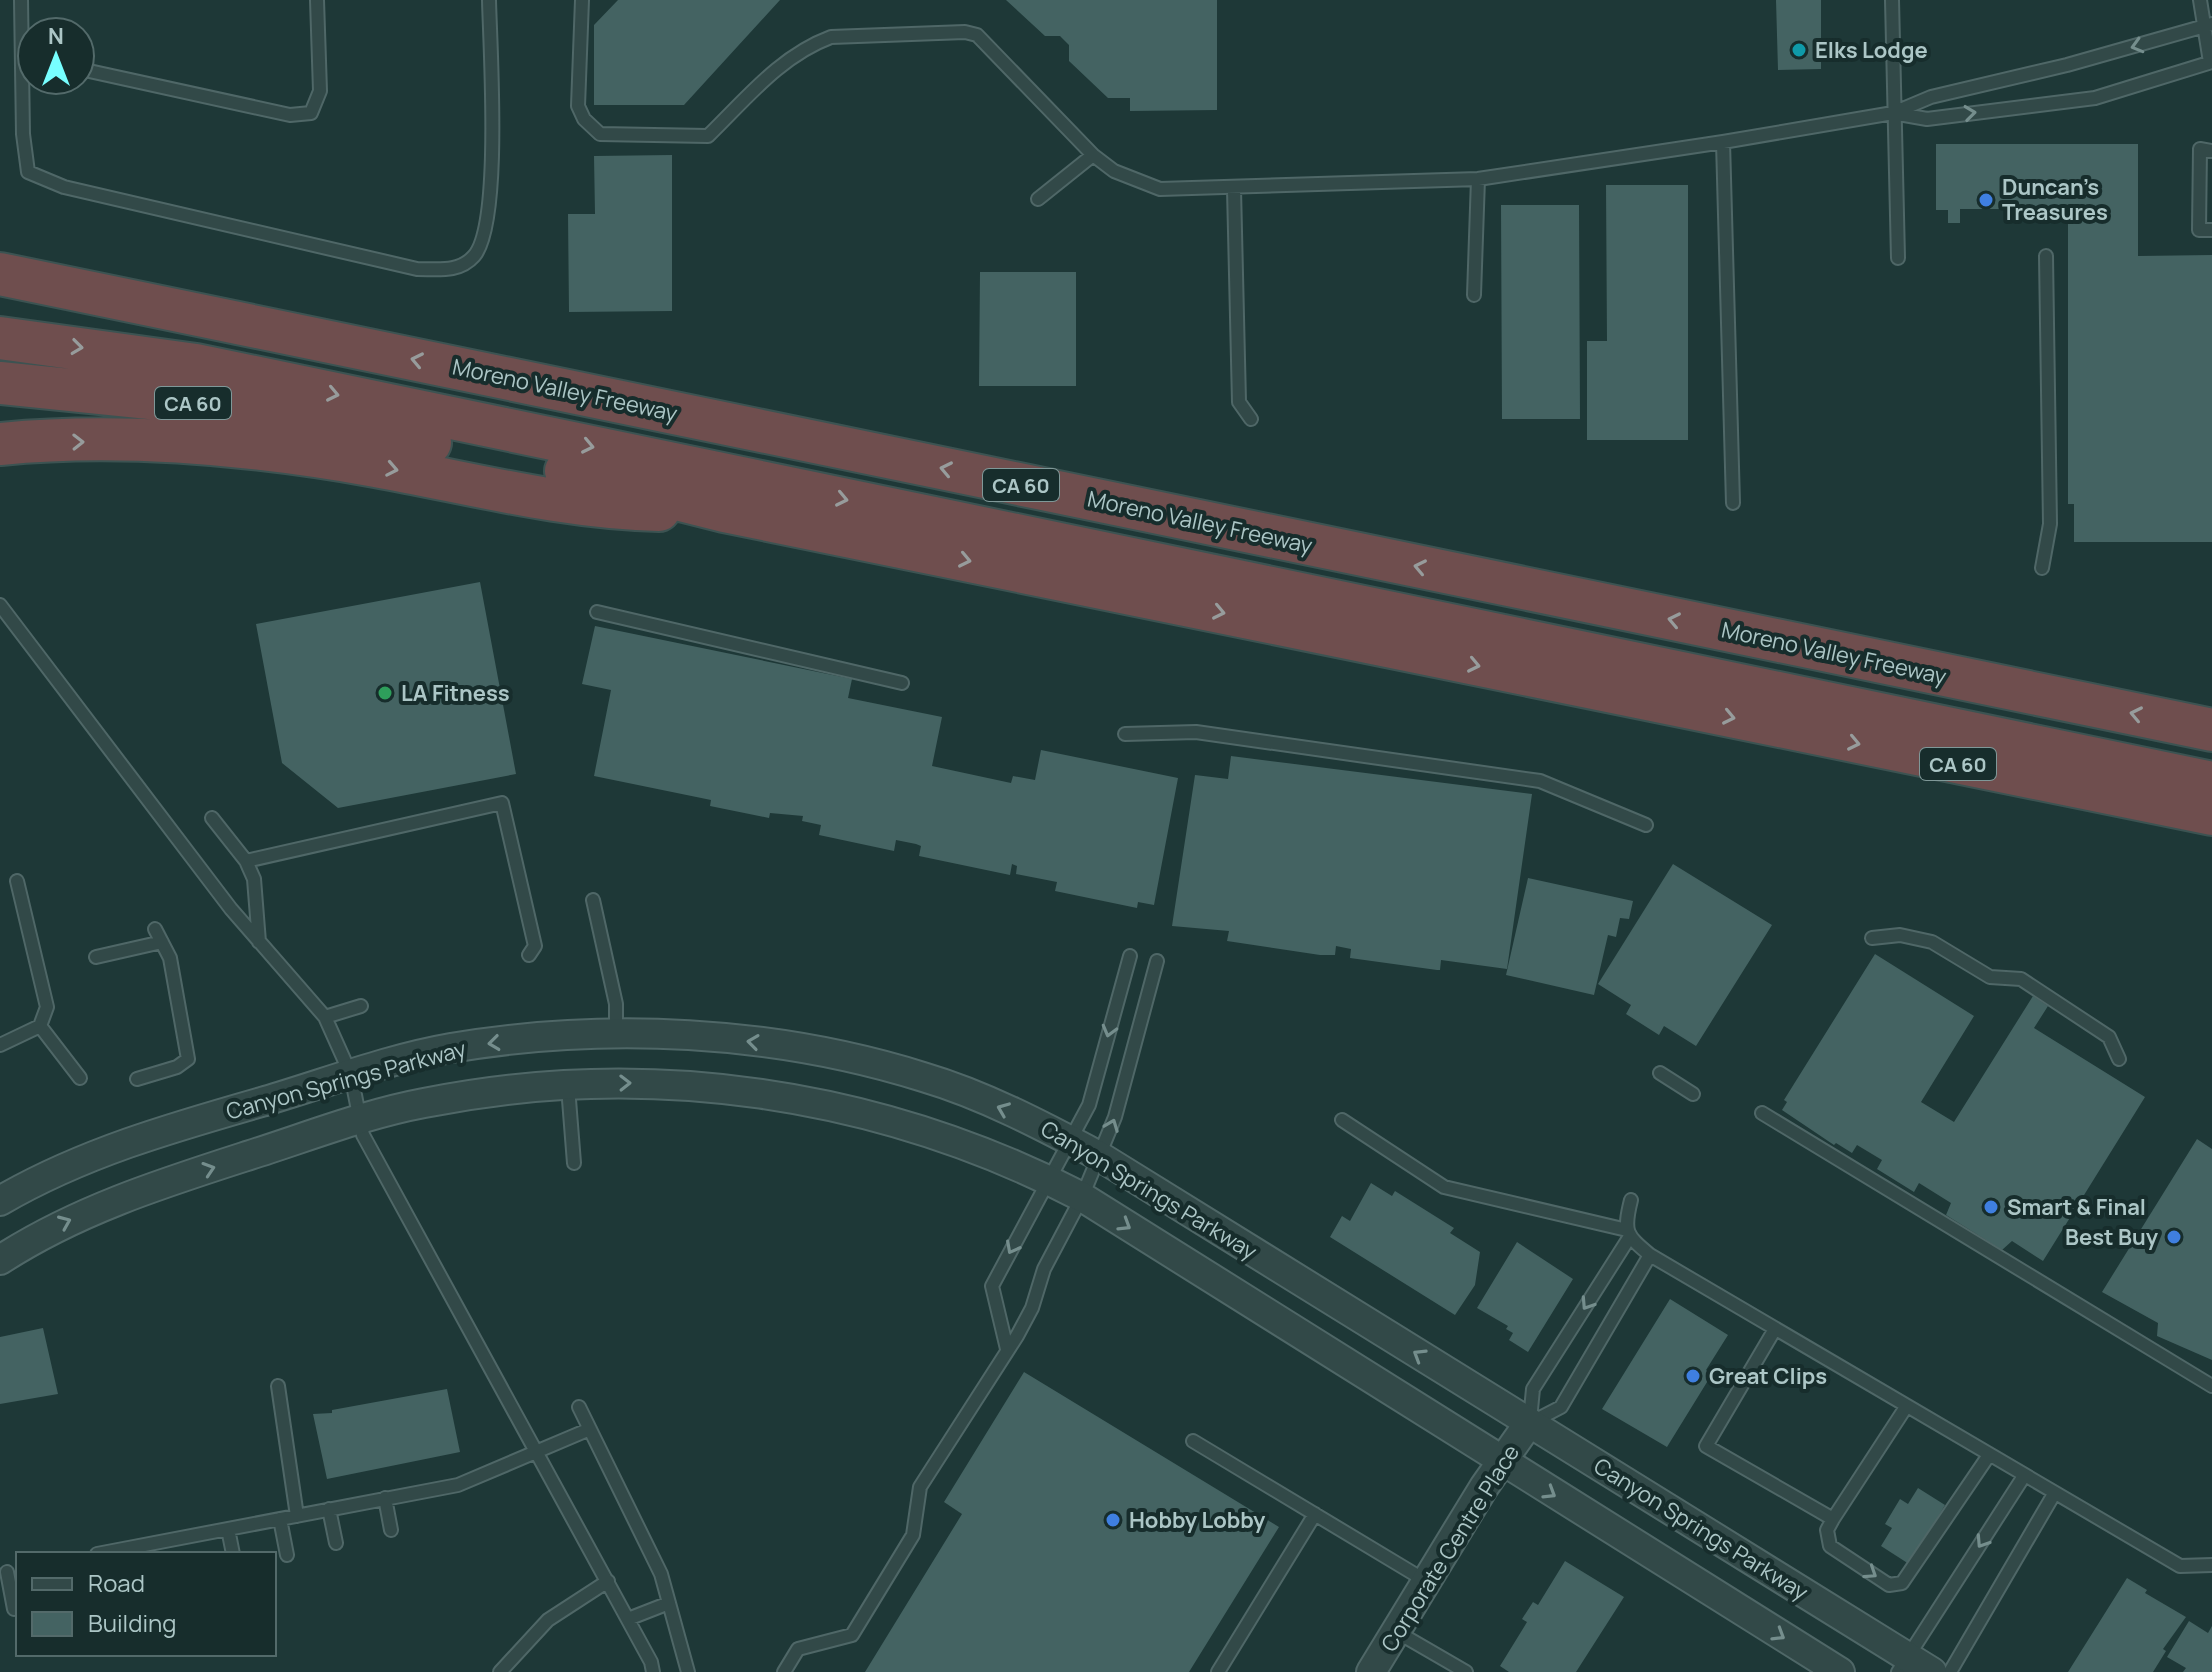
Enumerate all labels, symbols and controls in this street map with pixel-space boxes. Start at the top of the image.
north arrow [16,16,96,96]
text: N [48,21,64,51]
place label: Elks Lodge [1815,35,1928,65]
one-way arrow [2131,36,2144,53]
marker: Elks Lodge [1790,41,1808,59]
one-way arrow [1964,105,1977,122]
place label: Duncan’s Treasures [2002,172,2108,227]
marker: Duncan’s Treasures [1977,191,1995,209]
one-way arrow [71,338,84,355]
one-way arrow [411,352,424,369]
street label: Moreno Valley Freeway [450,352,681,429]
one-way arrow [326,384,340,401]
road number: CA 60 [155,387,231,419]
one-way arrow [72,433,85,451]
one-way arrow [581,437,594,454]
one-way arrow [385,460,399,477]
one-way arrow [940,461,953,478]
road number: CA 60 [983,469,1059,501]
street label: Moreno Valley Freeway [1085,484,1316,561]
one-way arrow [835,490,849,507]
one-way arrow [957,551,971,568]
one-way arrow [1414,559,1427,576]
one-way arrow [1213,603,1226,620]
one-way arrow [1668,612,1682,629]
street label: Moreno Valley Freeway [1719,615,1950,692]
one-way arrow [1467,655,1481,672]
place label: LA Fitness [401,678,510,708]
marker: LA Fitness [376,684,394,702]
one-way arrow [2129,706,2143,723]
one-way arrow [1722,708,1735,725]
one-way arrow [1847,733,1861,750]
road number: CA 60 [1920,748,1996,780]
one-way arrow [1102,1024,1119,1038]
street label: Canyon Springs Parkway [223,1033,470,1126]
one-way arrow [487,1034,500,1051]
one-way arrow [746,1034,760,1051]
one-way arrow [619,1074,632,1092]
one-way arrow [997,1102,1011,1118]
street label: Canyon Springs Parkway [1035,1113,1263,1267]
one-way arrow [1102,1119,1118,1133]
one-way arrow [201,1162,215,1178]
place label: Smart & Final [2007,1192,2146,1222]
marker: Smart & Final [1982,1198,2000,1216]
one-way arrow [1117,1215,1131,1230]
one-way arrow [57,1216,71,1232]
place label: Best Buy [2065,1222,2159,1252]
marker: Best Buy [2165,1228,2183,1246]
one-way arrow [1006,1240,1021,1255]
one-way arrow [1582,1295,1597,1310]
one-way arrow [1413,1349,1428,1364]
place label: Great Clips [1709,1361,1827,1391]
marker: Great Clips [1684,1367,1702,1385]
street label: Corporate Centre Place [1374,1439,1526,1657]
street label: Canyon Springs Parkway [1588,1451,1814,1607]
one-way arrow [1541,1483,1556,1498]
place label: Hobby Lobby [1129,1505,1266,1535]
marker: Hobby Lobby [1104,1511,1122,1529]
one-way arrow [1976,1533,1991,1547]
legend [16,1552,276,1656]
one-way arrow [1862,1563,1877,1578]
text: Road [88,1566,145,1599]
text: Building [88,1606,176,1639]
one-way arrow [1770,1625,1785,1640]

